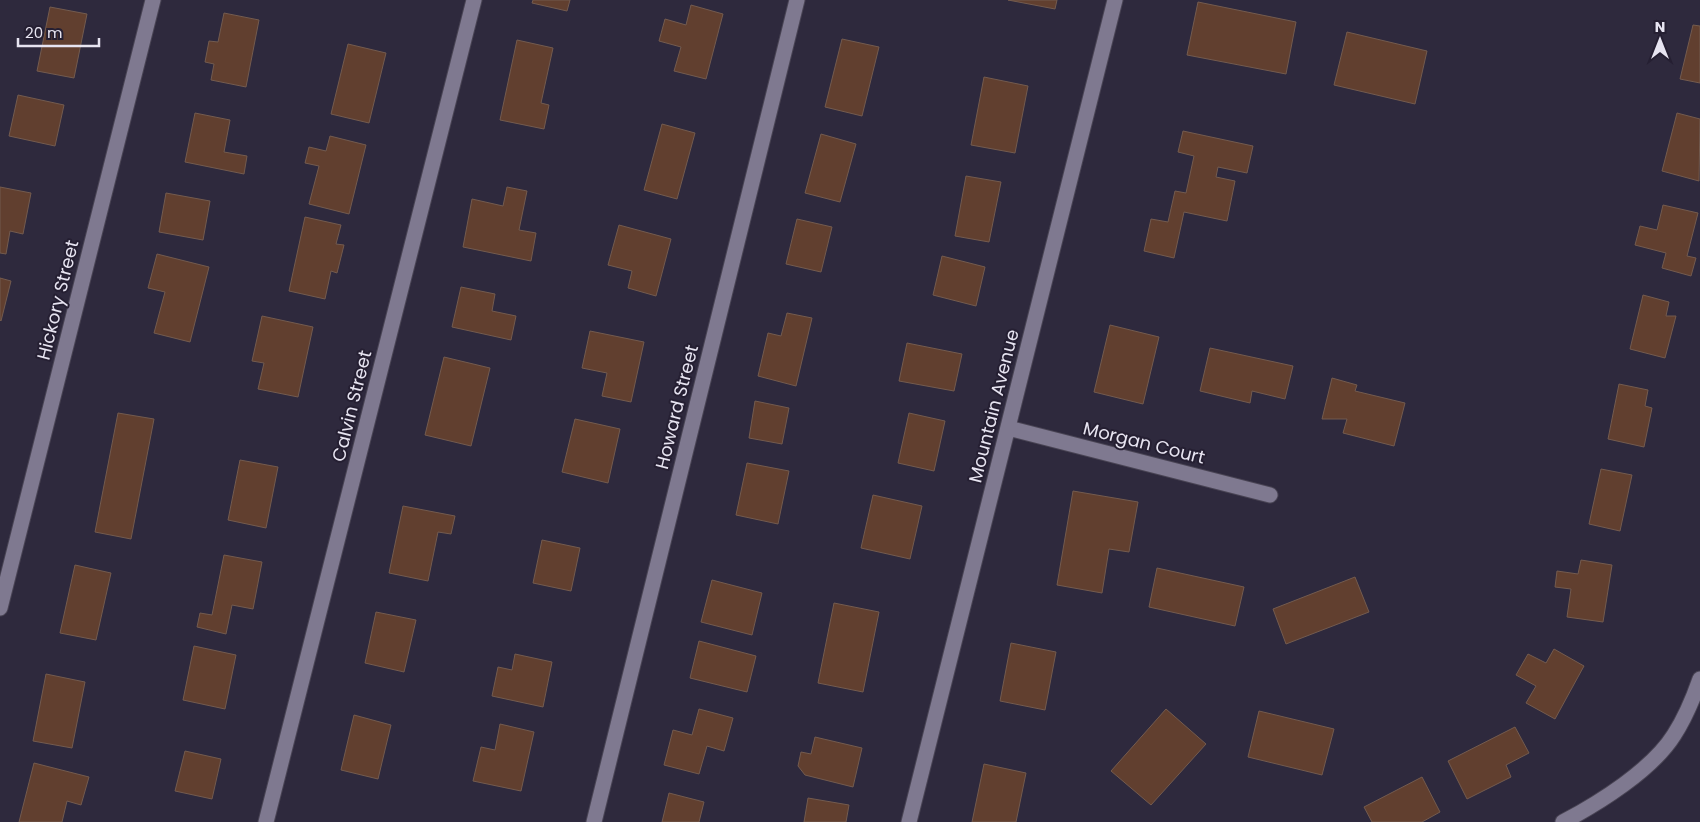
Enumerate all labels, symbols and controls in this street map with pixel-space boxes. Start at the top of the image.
scale bar [18,15,99,47]
north arrow [1635,15,1685,65]
text: N [1655,17,1665,37]
text: 20 m [25,22,63,43]
street label: Hickory Street [31,237,85,363]
street label: Mountain Avenue [962,327,1025,485]
street label: Howard Street [649,342,704,472]
street label: Calvin Street [326,348,377,464]
street label: Morgan Court [1081,415,1208,470]

